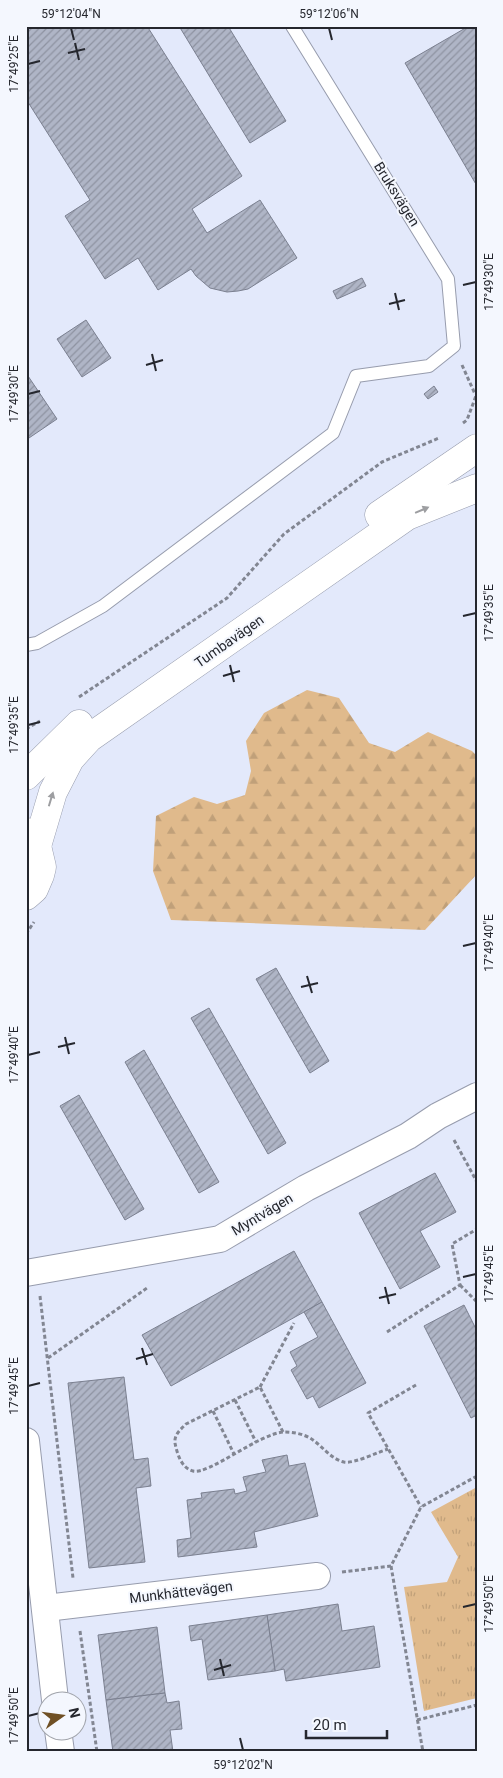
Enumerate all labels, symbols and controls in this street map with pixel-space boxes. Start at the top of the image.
text: 59°12'04"N [41,7,101,21]
text: 59°12'06"N [299,7,359,21]
text: 17°49'25"E [7,35,21,93]
street label: Bruksvägen [371,159,423,229]
text: 17°49'30"E [482,253,496,311]
text: 17°49'30"E [7,365,21,423]
one-way arrow [415,505,429,513]
text: 17°49'35"E [482,584,496,642]
street label: Tumbavägen [191,611,267,671]
text: 17°49'35"E [7,696,21,754]
one-way arrow [47,792,55,807]
text: 17°49'40"E [482,914,496,972]
text: 17°49'40"E [7,1026,21,1084]
street label: Myntvägen [229,1190,295,1238]
text: 17°49'45"E [482,1245,496,1303]
text: 17°49'45"E [7,1357,21,1415]
text: 17°49'50"E [482,1575,496,1633]
street label: Munkhättevägen [128,1578,234,1606]
text: 17°49'50"E [7,1687,21,1745]
north arrow [38,1690,88,1740]
text: N [66,1706,84,1720]
scale bar [306,1708,387,1740]
text: 20 m [313,1716,347,1734]
text: 59°12'02"N [213,1758,273,1772]

